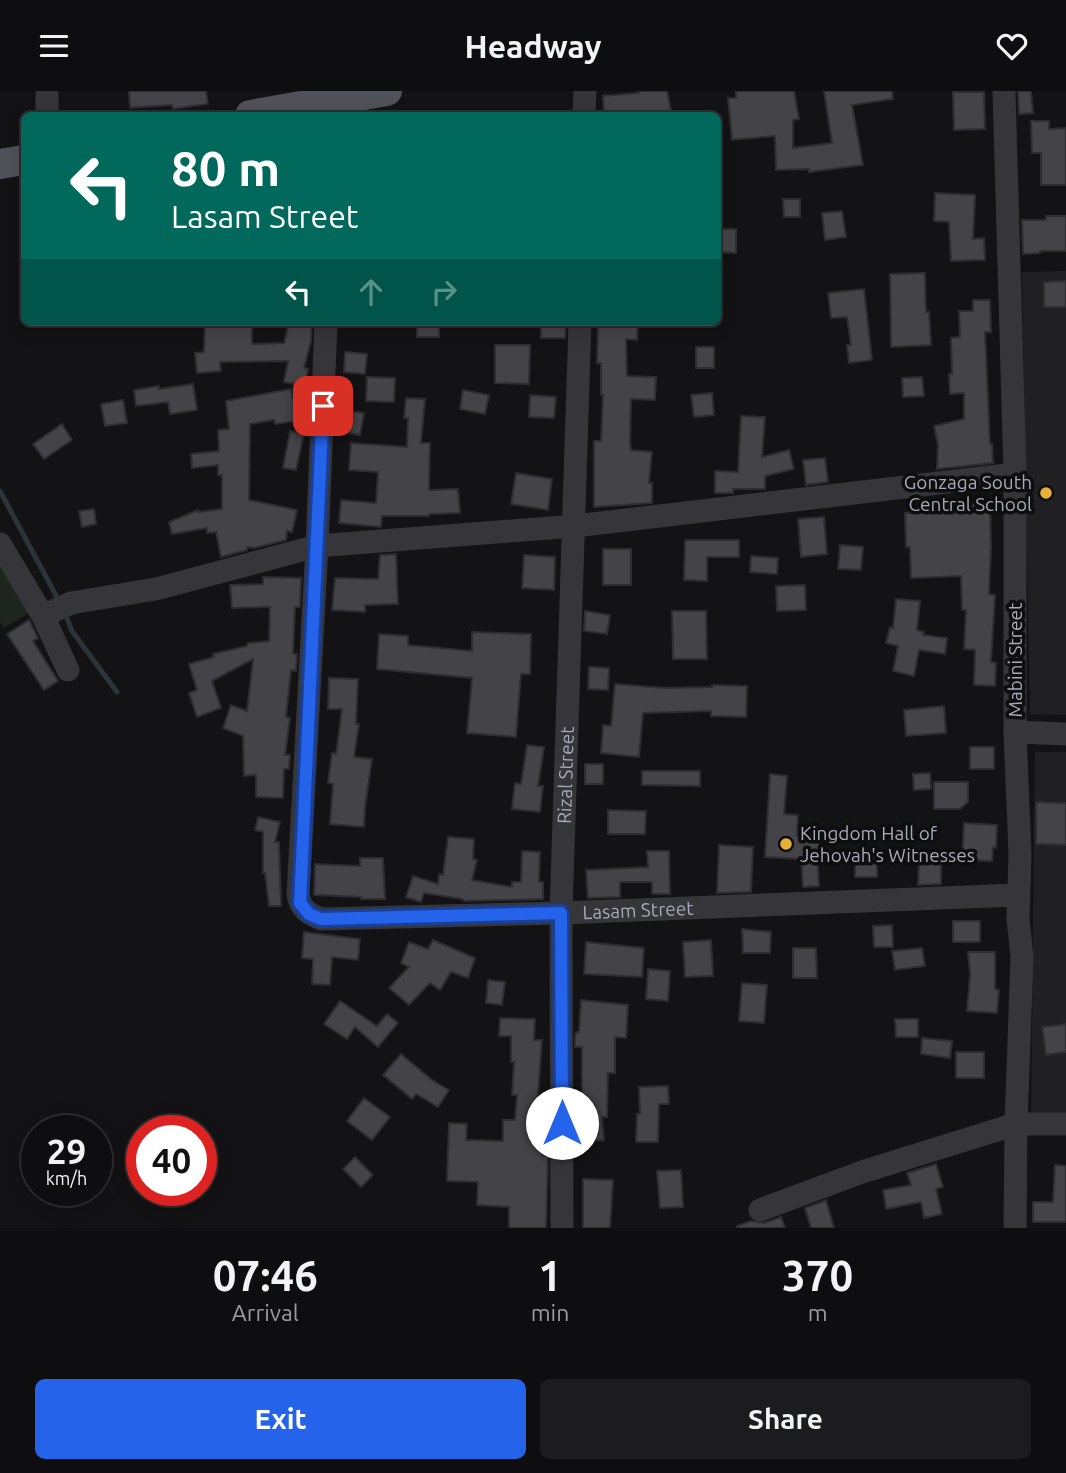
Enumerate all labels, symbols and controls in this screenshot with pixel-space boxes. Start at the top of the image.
icon: menu [35,27,73,65]
icon: heart [993,27,1031,65]
text: Headway [464,28,602,64]
icon: left [56,140,147,231]
text: 80 m [171,140,280,195]
text: Lasam Street [171,198,358,234]
icon: left [279,273,317,311]
icon: ahead [352,273,390,311]
icon: right [425,273,463,311]
pin [293,376,353,436]
icon: arrive [304,387,342,425]
place label: Gonzaga South Central School [904,471,1032,515]
marker: Gonzaga South Central School [1038,485,1054,501]
street label: Mabini Street [1004,602,1026,717]
street label: Rizal Street [553,726,578,824]
place label: Kingdom Hall of Jehovah's Witnesses [800,822,975,866]
marker: Kingdom Hall of Jehovah's Witnesses [778,836,794,852]
street label: Lasam Street [582,897,695,923]
position arrow [525,1086,599,1160]
speed limit sign: 40 [126,1115,217,1206]
text: 29 [47,1131,86,1171]
text: km/h [46,1168,87,1188]
text: 07:46 [213,1252,318,1299]
text: 1 [538,1252,562,1299]
text: 370 [782,1252,853,1299]
text: Arrival [232,1300,299,1325]
text: min [531,1300,569,1325]
text: m [808,1300,828,1325]
button: Exit [35,1379,526,1459]
button: Share [540,1379,1031,1459]

